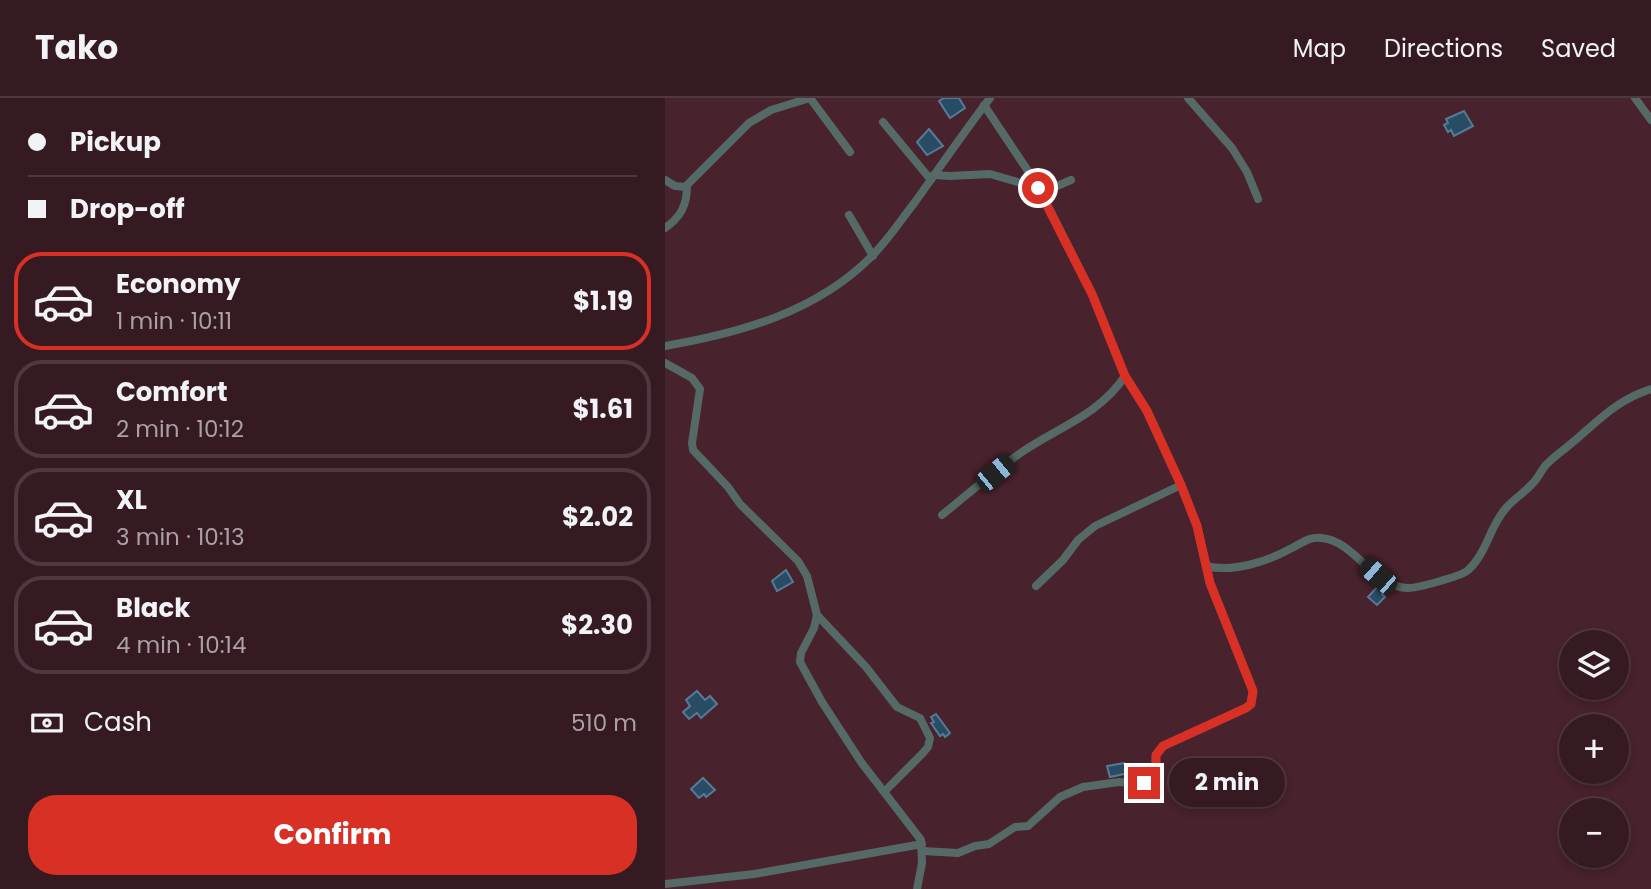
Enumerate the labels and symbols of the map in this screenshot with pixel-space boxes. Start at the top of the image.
route start [1022,172,1054,204]
car [973,452,1018,494]
car [1356,554,1401,598]
callout: 2 min [1169,758,1284,808]
route end [1128,767,1160,799]

